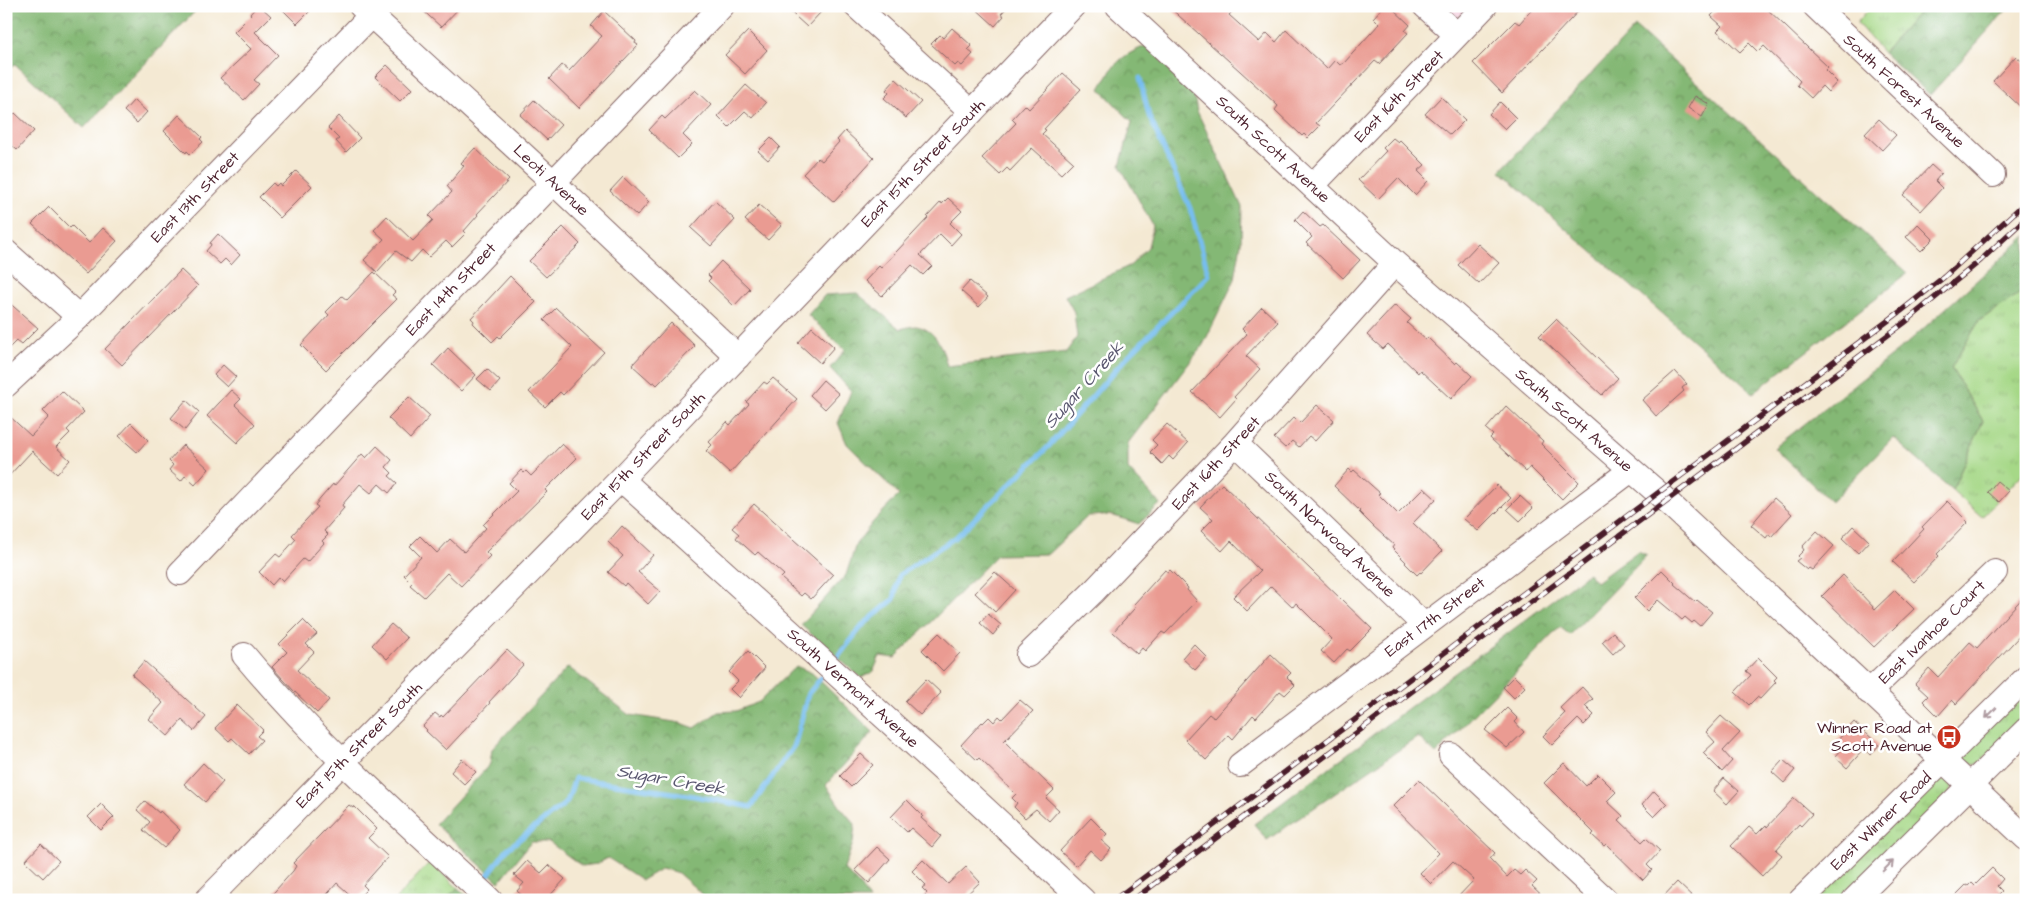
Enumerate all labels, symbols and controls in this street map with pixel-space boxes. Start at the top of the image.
street label: South Forest Avenue [1838,29,1970,153]
street label: East 16th Street [1349,45,1449,147]
street label: South Scott Avenue [1211,90,1335,208]
street label: East 15th Street South [856,94,990,232]
street label: Leoti Avenue [508,139,594,221]
street label: East 13th Street [146,146,245,247]
street label: East 14th Street [401,237,502,340]
water label: Sugar Creek [1038,335,1131,435]
street label: South Scott Avenue [1511,363,1638,477]
street label: East 15th Street South [576,387,710,525]
street label: East 16th Street [1167,411,1266,515]
street label: South Norwood Avenue [1260,466,1400,602]
street label: East 17th Street [1380,572,1490,662]
street label: East Ivanhoe Court [1874,575,1991,689]
street label: South Vermont Avenue [782,623,924,753]
street label: East 15th Street South [291,677,427,813]
one-way arrow [1985,707,1997,719]
place label: Winner Road at Scott Avenue [1817,717,1933,757]
bus stop icon: Winner Road at Scott Avenue [1936,724,1962,750]
water label: Sugar Creek [615,758,728,803]
street label: East Winner Road [1826,767,1936,875]
one-way arrow [1882,860,1894,872]

